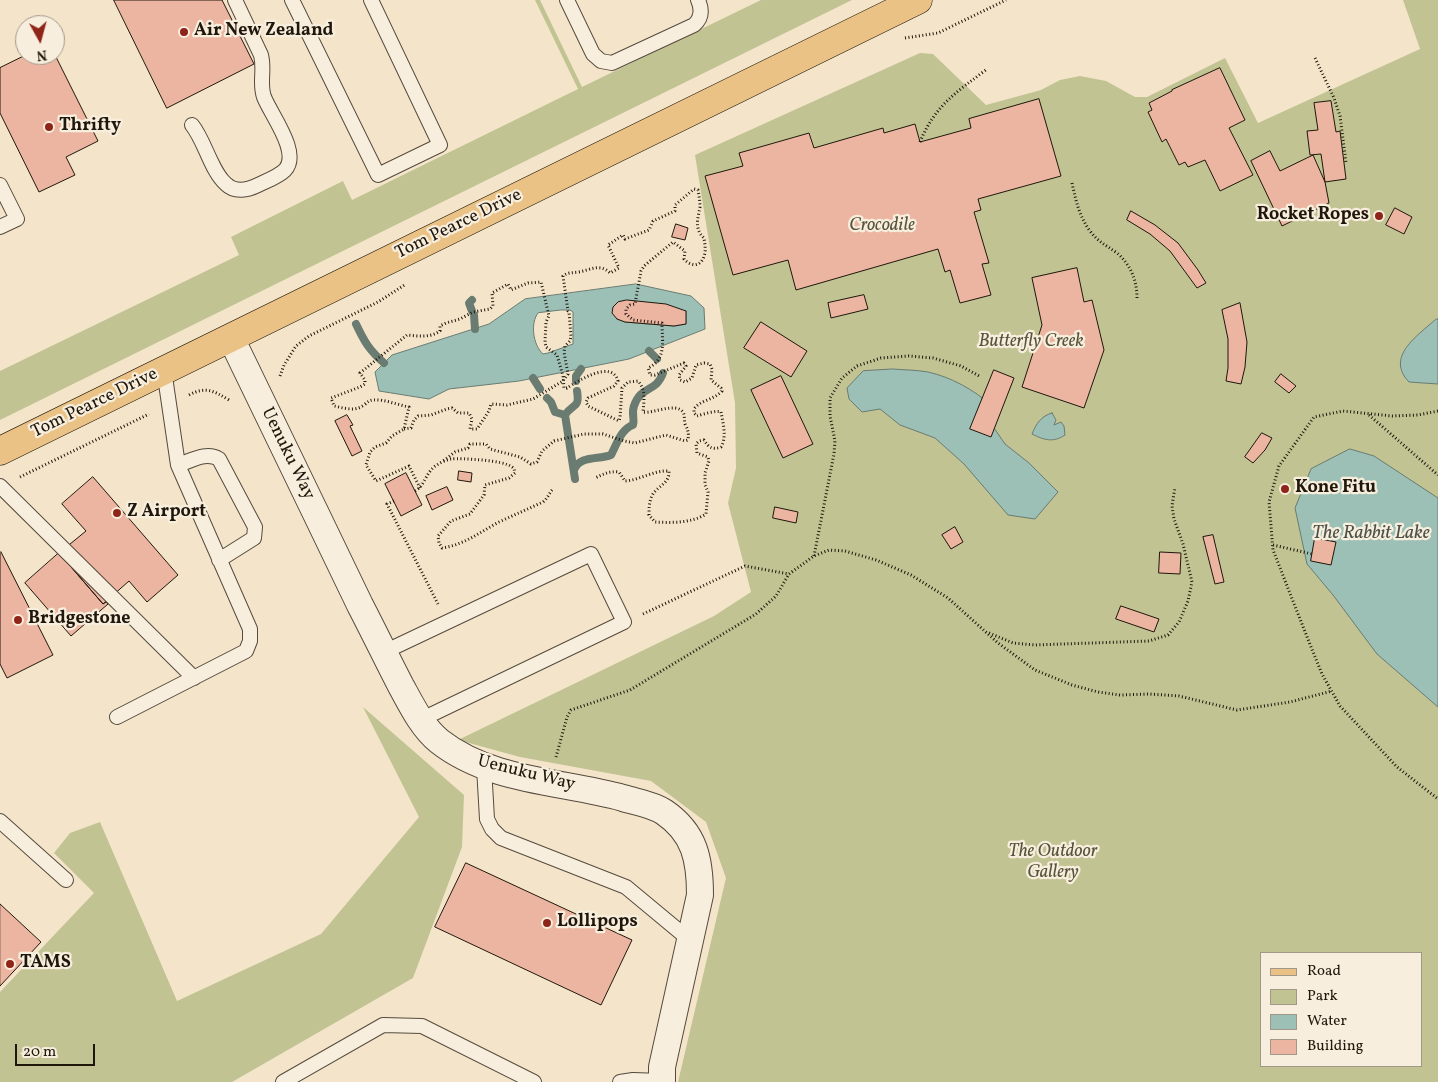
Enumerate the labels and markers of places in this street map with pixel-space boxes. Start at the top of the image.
place label: Air New Zealand [194,21,333,43]
marker: Air New Zealand [178,26,190,38]
place label: Thrifty [59,116,121,138]
marker: Thrifty [43,121,55,133]
place label: Rocket Ropes [1257,205,1369,227]
marker: Rocket Ropes [1373,210,1385,222]
place label: Kone Fitu [1295,478,1376,500]
marker: Kone Fitu [1279,483,1291,495]
place label: Z Airport [127,502,206,524]
marker: Z Airport [111,507,123,519]
place label: Bridgestone [28,609,131,631]
marker: Bridgestone [12,614,24,626]
place label: Lollipops [557,912,638,934]
marker: Lollipops [541,917,553,929]
place label: TAMS [20,953,71,975]
marker: TAMS [4,958,16,970]

